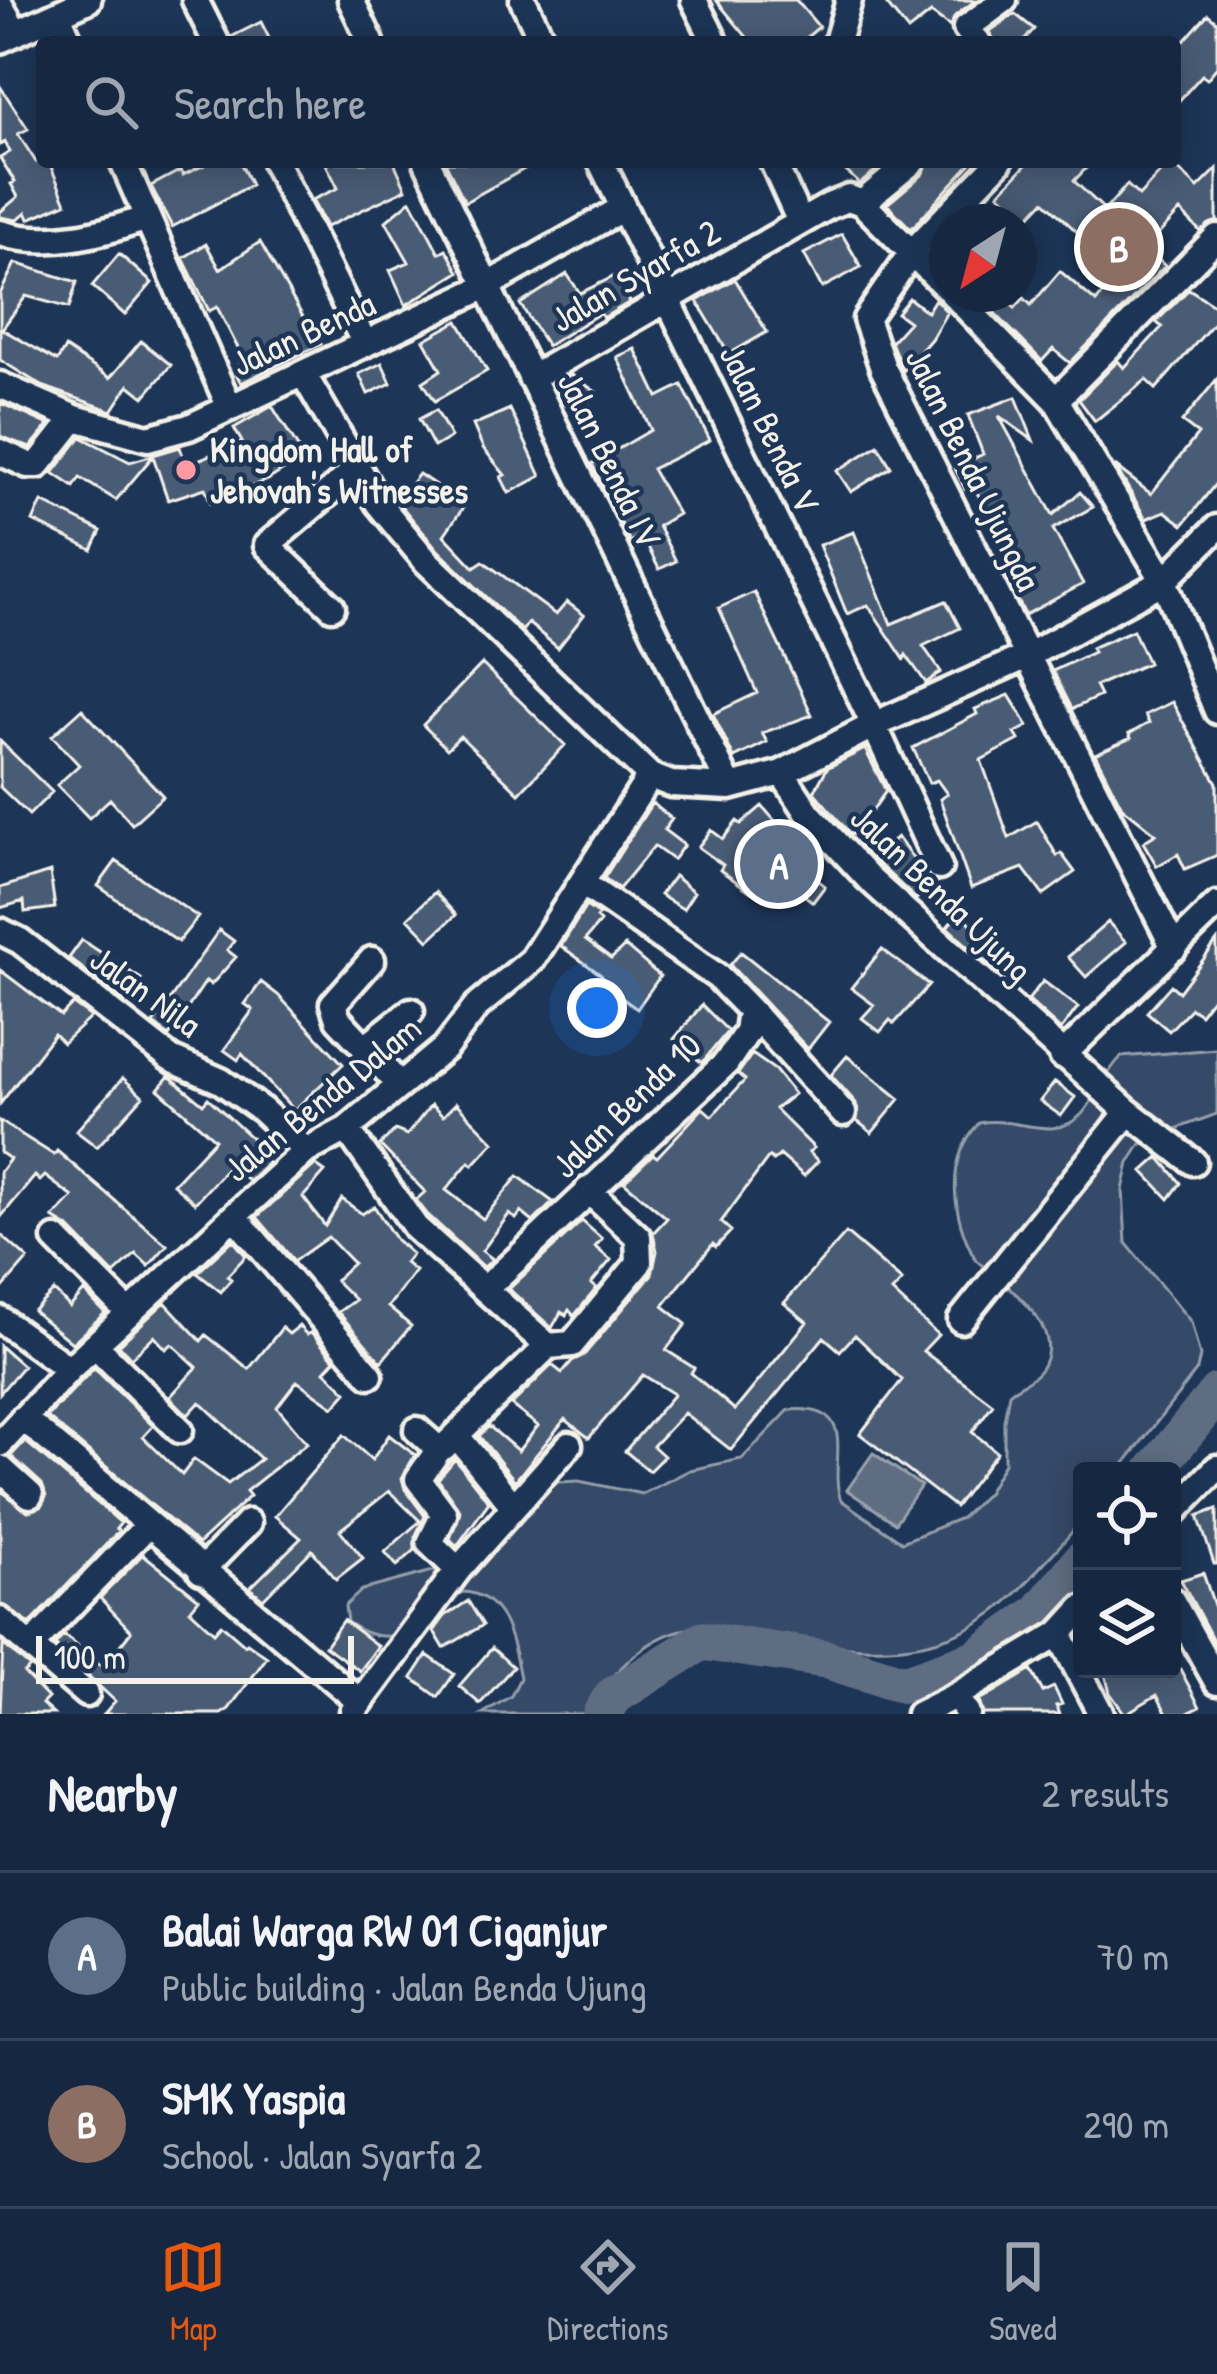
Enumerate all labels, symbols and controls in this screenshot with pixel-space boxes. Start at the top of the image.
search box [36,36,1181,168]
icon: search [78,69,144,135]
text: Search here [174,72,366,133]
pin: B [1080,202,1158,292]
north arrow [929,204,1037,312]
street label: Jalan Syarfa 2 [541,206,728,343]
street label: Jalan Benda [223,278,382,387]
street label: Jalan Benda V [709,336,833,521]
street label: Jalan Benda Ujungda [895,339,1054,598]
street label: Jalan Benda IV [547,363,674,555]
place label: Kingdom Hall of Jehovah's Witnesses [210,424,468,514]
marker: Kingdom Hall of Jehovah's Witnesses [173,457,199,483]
street label: Jalan Benda Ujung [840,793,1044,992]
pin: A [740,819,818,909]
street label: Jalan Nila [81,934,212,1048]
your location [567,978,627,1038]
street label: Jalan Benda Dalam [213,1003,430,1192]
street label: Jalan Benda 10 [540,1021,711,1188]
map controls [1073,1462,1181,1678]
button: locate [1073,1462,1181,1570]
button: layers [1073,1570,1181,1678]
scale bar [36,1630,354,1683]
text: 100 m [54,1635,126,1679]
text: Nearby [48,1758,178,1827]
text: 2 results [1042,1766,1169,1819]
text: Balai Warga RW 01 Ciganjur [162,1899,607,1960]
text: A [77,1929,97,1982]
text: 70 m [1097,1929,1169,1982]
text: Public building · Jalan Benda Ujung [162,1960,647,2013]
text: SMK Yaspia [162,2067,345,2128]
text: B [77,2097,97,2150]
text: 290 m [1083,2097,1169,2150]
text: School · Jalan Syarfa 2 [162,2128,482,2181]
tab: Map [160,2234,226,2350]
tab: Directions [547,2234,669,2350]
tab: Saved [989,2234,1057,2350]

